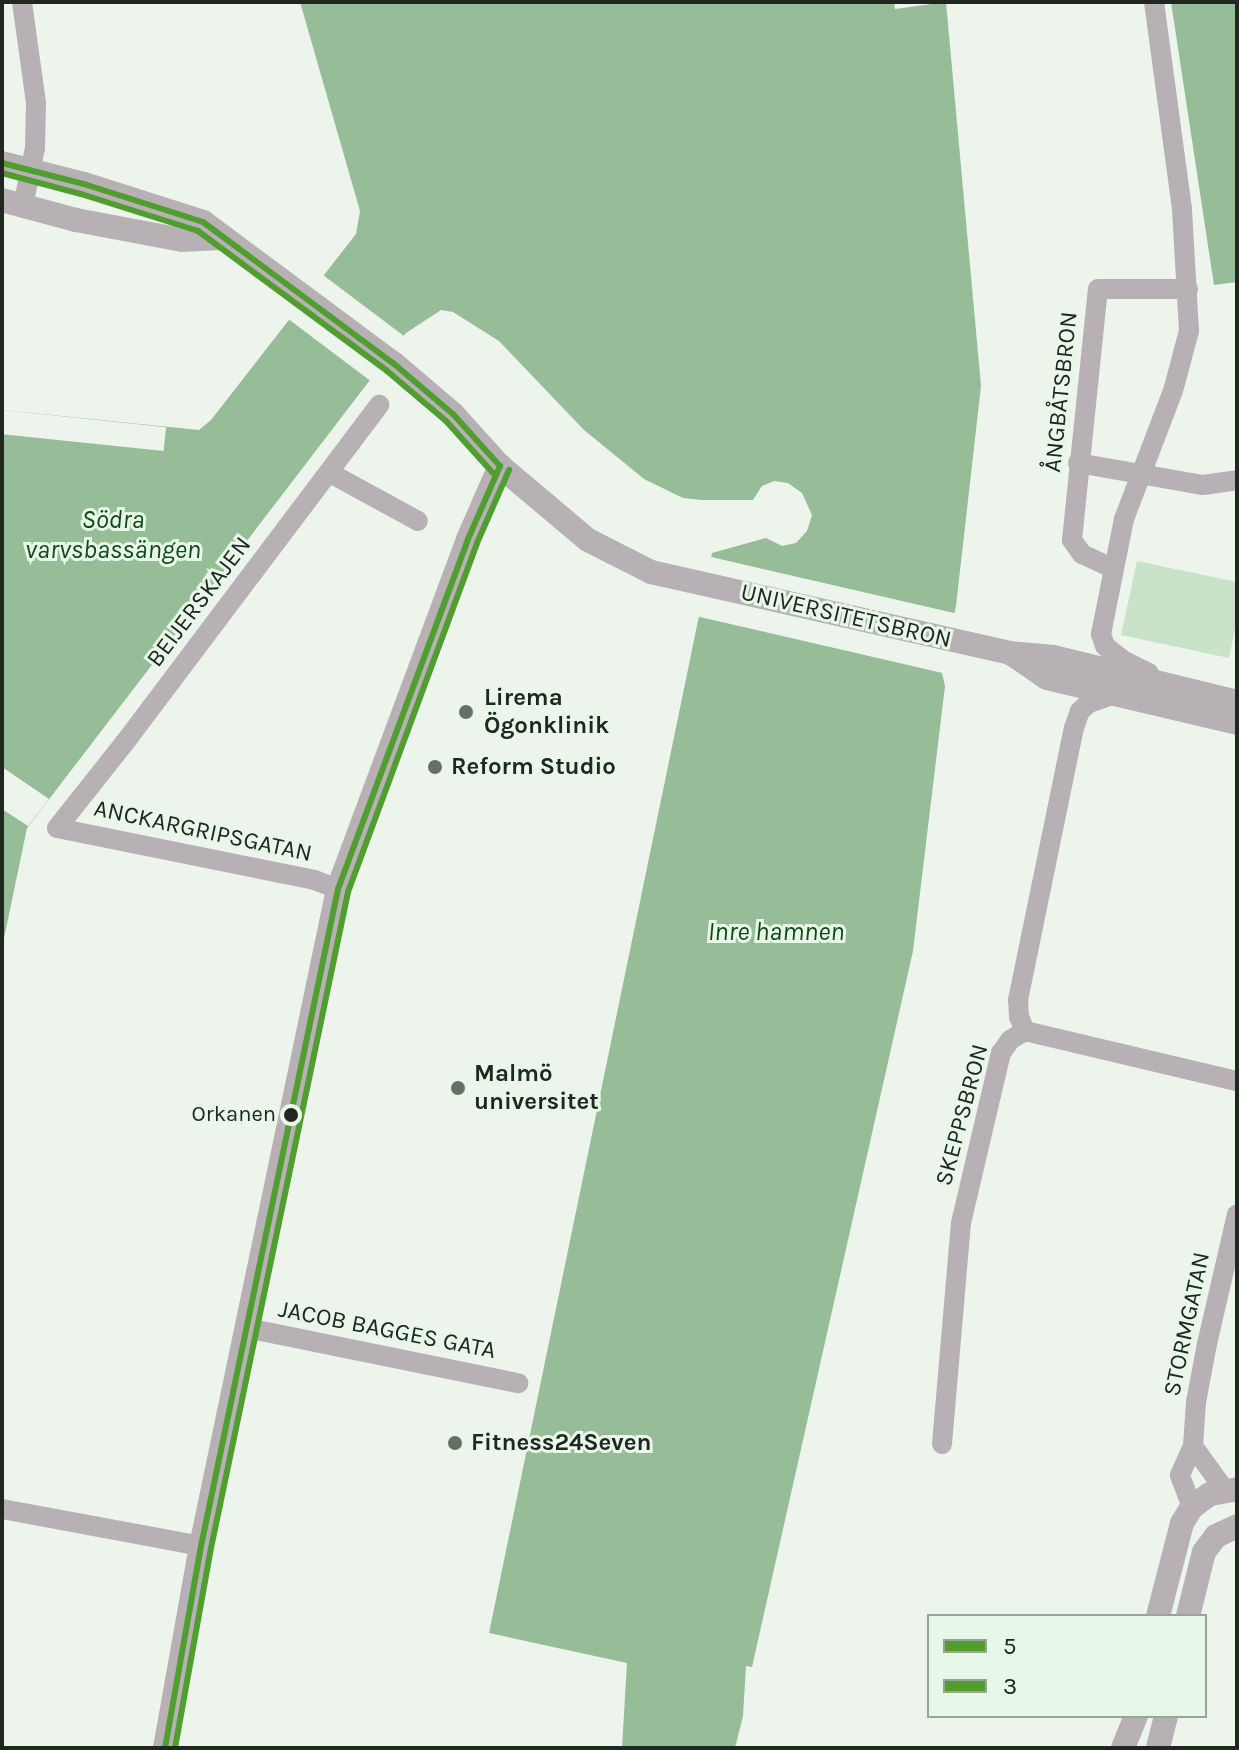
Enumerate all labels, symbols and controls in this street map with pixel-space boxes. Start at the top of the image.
street label: ÅNGBÅTSBRON [1038,310,1084,474]
water label: Södra varvsbassängen [25,504,201,566]
street label: BEIJERSKAJEN [141,531,257,673]
street label: UNIVERSITETSBRON [738,578,954,654]
place label: Lirema Ögonklinik [484,684,609,740]
marker: Lirema Ögonklinik [455,701,477,723]
place label: Reform Studio [451,753,616,781]
marker: Reform Studio [426,758,444,776]
street label: ANCKARGRIPSGATAN [91,794,315,868]
water label: Inre hamnen [708,916,844,948]
street label: SKEPPSBRON [929,1041,995,1189]
place label: Malmö universitet [474,1060,599,1116]
marker: Malmö universitet [449,1079,467,1097]
place label: Orkanen [191,1102,276,1128]
marker: Orkanen [283,1107,299,1123]
street label: STORMGATAN [1158,1249,1216,1399]
street label: JACOB BAGGES GATA [276,1295,498,1365]
place label: Fitness24Seven [471,1429,651,1457]
marker: Fitness24Seven [446,1434,464,1452]
legend [927,1614,1207,1718]
text: 5 [1003,1632,1017,1660]
text: 3 [1003,1672,1017,1700]

